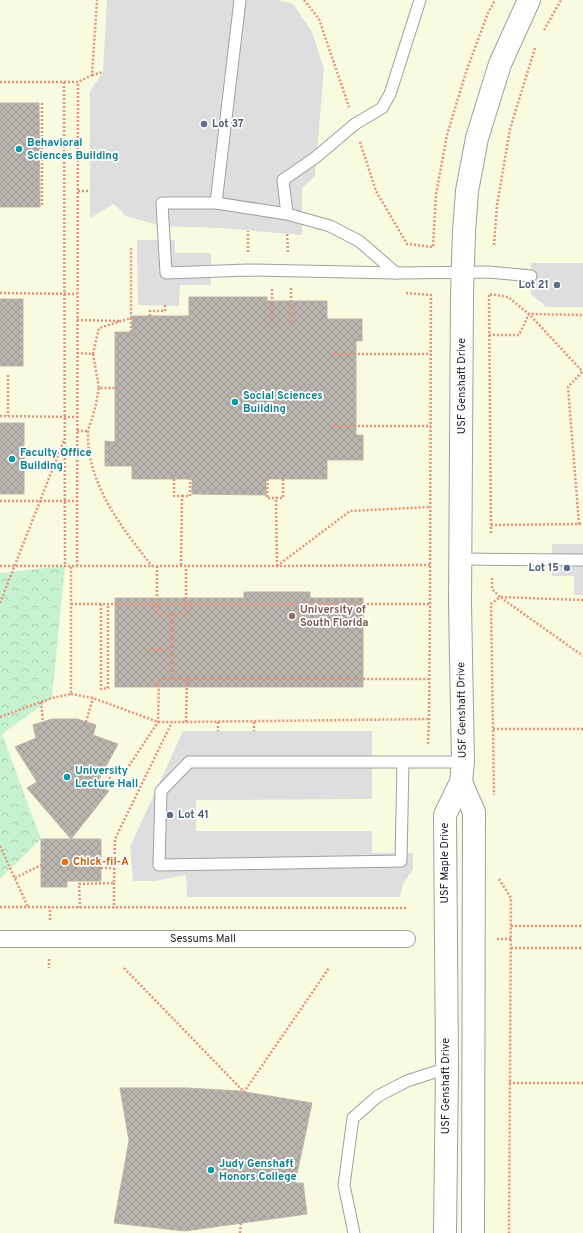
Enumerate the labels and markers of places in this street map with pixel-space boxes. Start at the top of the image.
place label: Lot 37 [212,117,244,131]
marker: Lot 37 [199,119,209,129]
place label: Behavioral Sciences Building [27,136,118,163]
marker: Behavioral Sciences Building [14,144,24,154]
place label: Lot 21 [518,278,549,292]
marker: Lot 21 [552,280,562,290]
place label: Social Sciences Building [243,389,323,416]
marker: Social Sciences Building [230,397,240,407]
place label: Faculty Office Building [20,446,92,473]
marker: Faculty Office Building [7,454,17,464]
place label: Lot 15 [528,561,559,575]
marker: Lot 15 [562,563,572,573]
place label: University of South Florida [300,603,368,630]
marker: University of South Florida [287,611,297,621]
place label: University Lecture Hall [75,764,138,791]
marker: University Lecture Hall [62,772,72,782]
place label: Lot 41 [178,808,209,822]
marker: Lot 41 [165,810,175,820]
place label: Chick-fil-A [73,855,129,869]
marker: Chick-fil-A [60,857,70,867]
place label: Judy Genshaft Honors College [219,1157,297,1184]
marker: Judy Genshaft Honors College [206,1165,216,1175]

